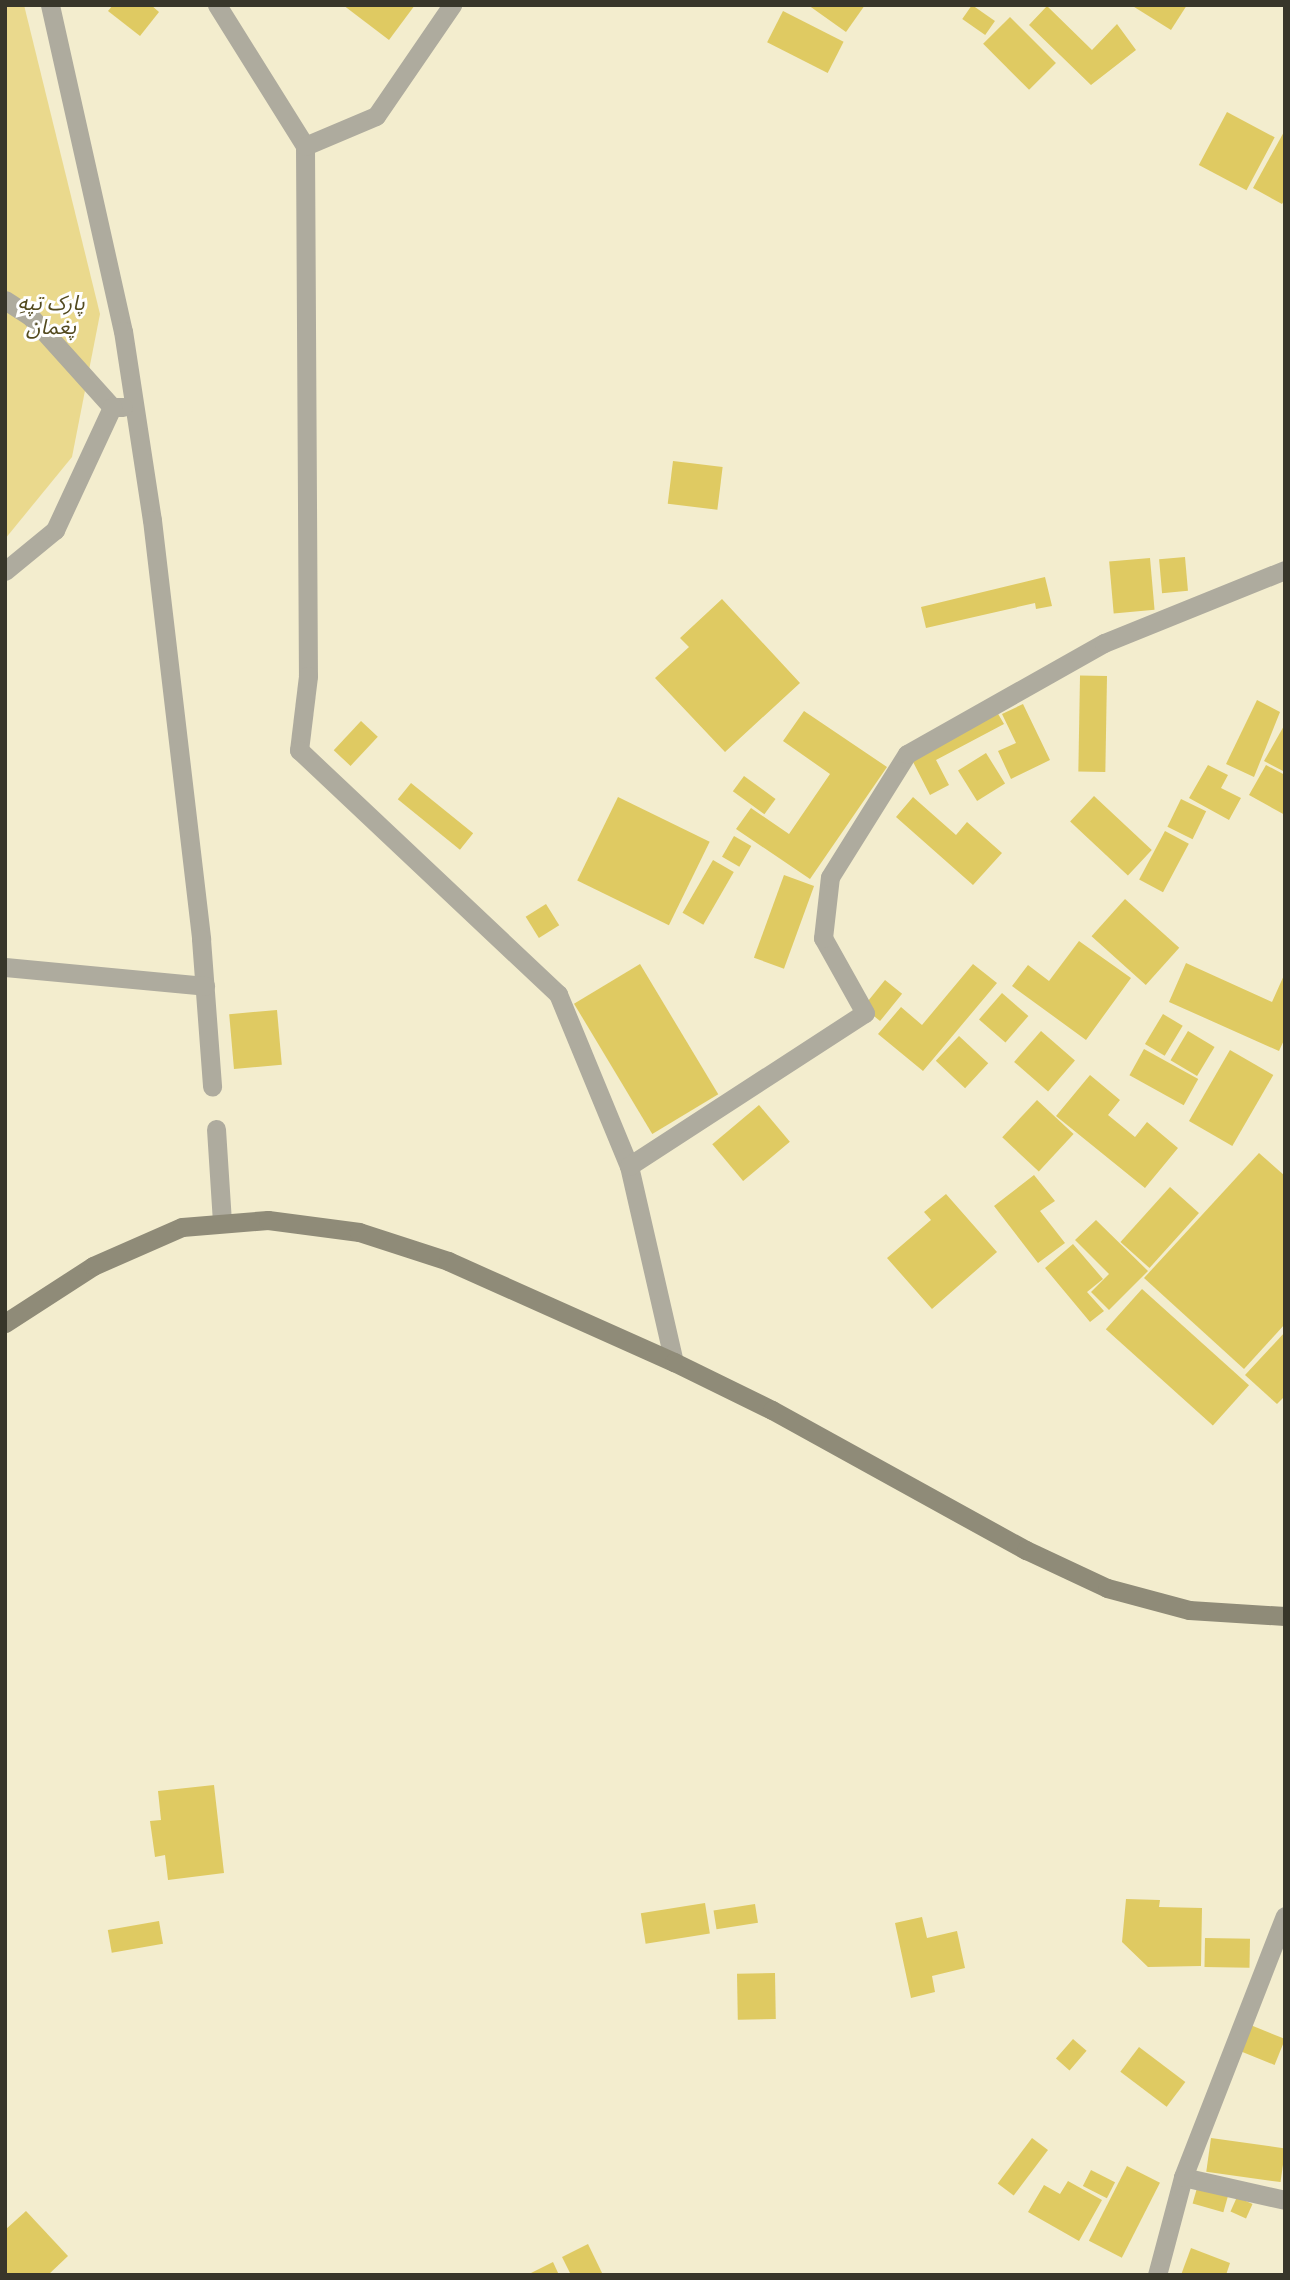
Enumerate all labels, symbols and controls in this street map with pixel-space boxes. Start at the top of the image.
park label: پارک تپهِ پغمان [17,290,85,340]

